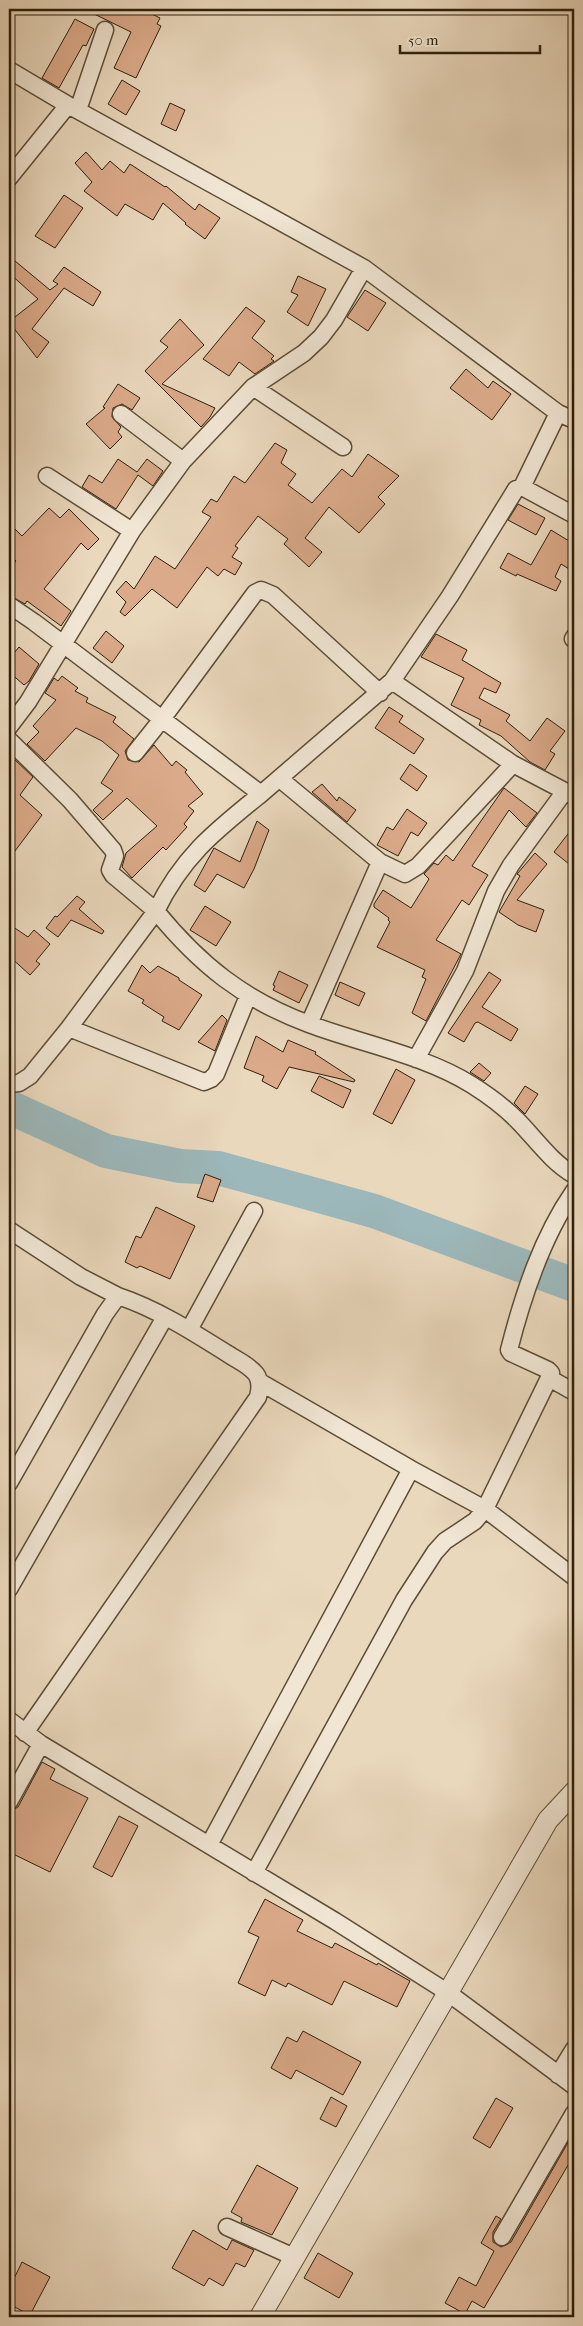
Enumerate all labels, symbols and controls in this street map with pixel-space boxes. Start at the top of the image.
scale bar [400,22,540,54]
text: 50 m [408,31,439,49]

